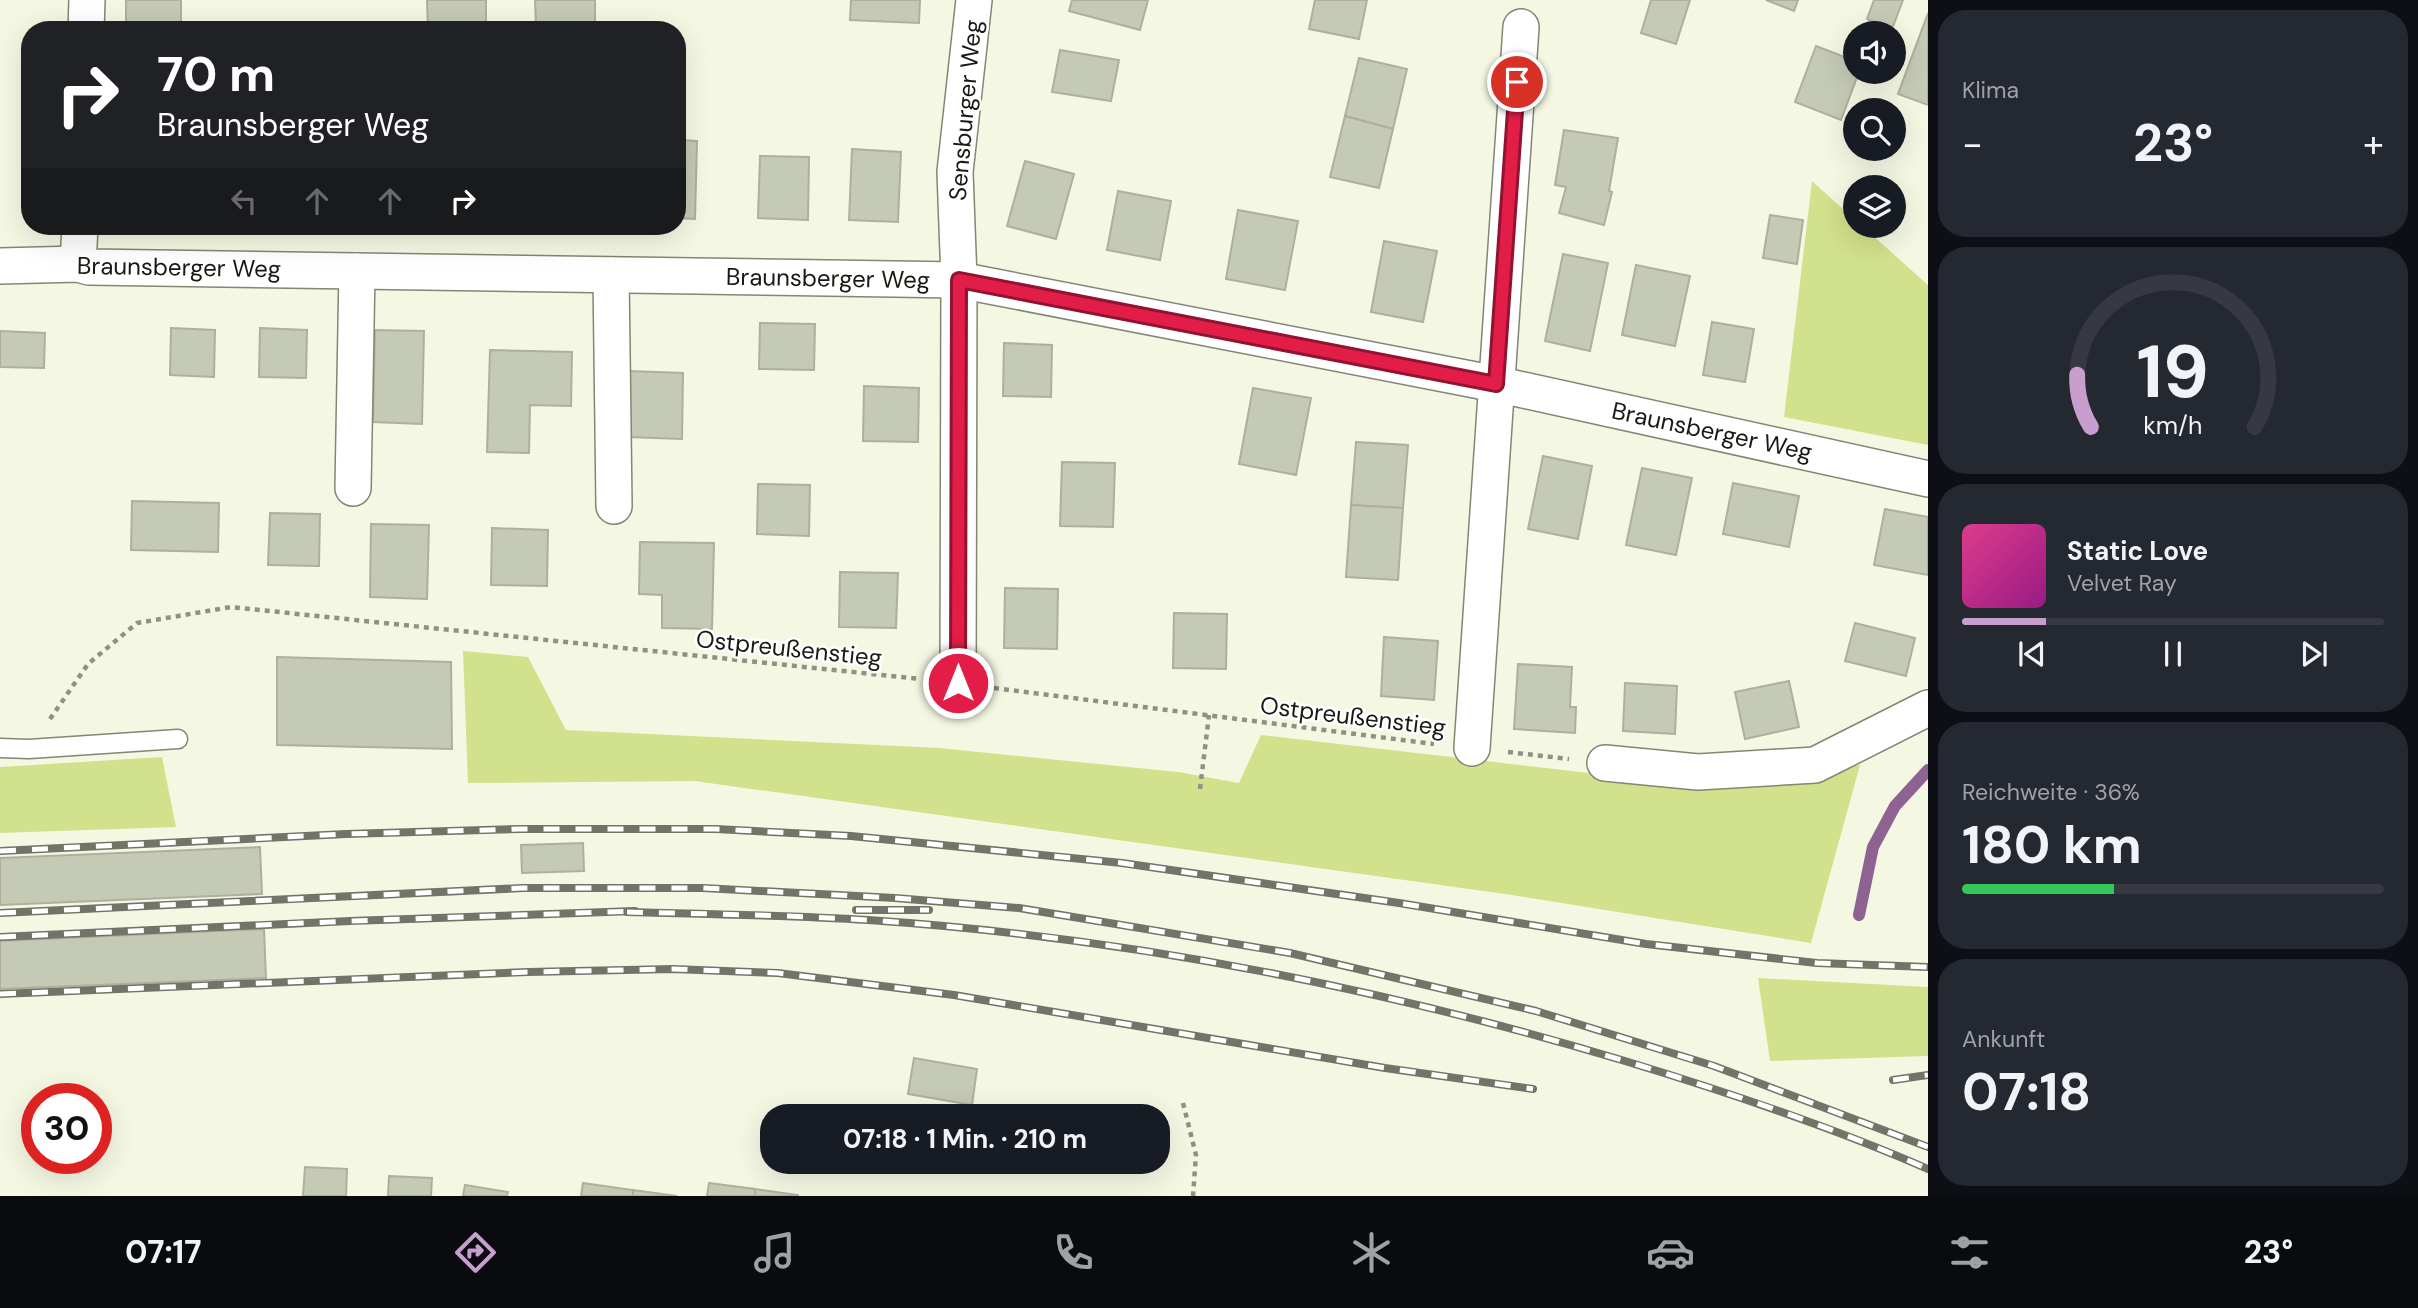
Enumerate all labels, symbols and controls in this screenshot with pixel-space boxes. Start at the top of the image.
street label: Sensburger Weg [942,18,988,202]
map controls [1843,21,1906,238]
button: sound [1843,21,1906,84]
text: 70 m [157,42,275,106]
icon: right [42,49,133,140]
pin [1487,52,1547,112]
icon: arrive [1498,63,1536,101]
text: Klima [1962,75,2019,105]
button: search [1843,98,1906,161]
text: Braunsberger Weg [157,104,429,146]
text: 23° [2133,109,2213,177]
text: − [1962,119,1983,169]
text: + [2363,119,2384,169]
button: layers [1843,175,1906,238]
icon: left [225,182,263,220]
icon: ahead [298,182,336,220]
icon: ahead [371,182,409,220]
icon: right [444,182,482,220]
street label: Braunsberger Weg [77,250,281,284]
street label: Braunsberger Weg [726,261,930,295]
text: 19 [2137,325,2209,420]
street label: Braunsberger Weg [1609,395,1815,467]
text: km/h [2143,409,2203,442]
text: Static Love [2067,534,2208,568]
text: Velvet Ray [2067,568,2177,598]
street label: Ostpreußenstieg [694,623,884,673]
icon: previous [2013,635,2051,673]
icon: pause [2154,635,2192,673]
icon: next [2295,635,2333,673]
position arrow [921,646,995,720]
street label: Ostpreußenstieg [1258,689,1448,743]
text: Reichweite · 36% [1962,777,2140,807]
text: 180 km [1962,811,2142,879]
text: Ankunft [1962,1024,2045,1054]
text: 07:18 [1962,1058,2091,1126]
speed limit sign: 30 [21,1083,112,1174]
text: 07:18 · 1 Min. · 210 m [843,1122,1087,1156]
icon: directions [451,1228,500,1277]
icon: music [750,1228,799,1277]
icon: phone [1049,1228,1098,1277]
icon: climate [1347,1228,1396,1277]
icon: car [1646,1228,1695,1277]
icon: filters [1945,1228,1994,1277]
text: 07:17 [125,1231,201,1273]
text: 23° [2244,1231,2293,1273]

